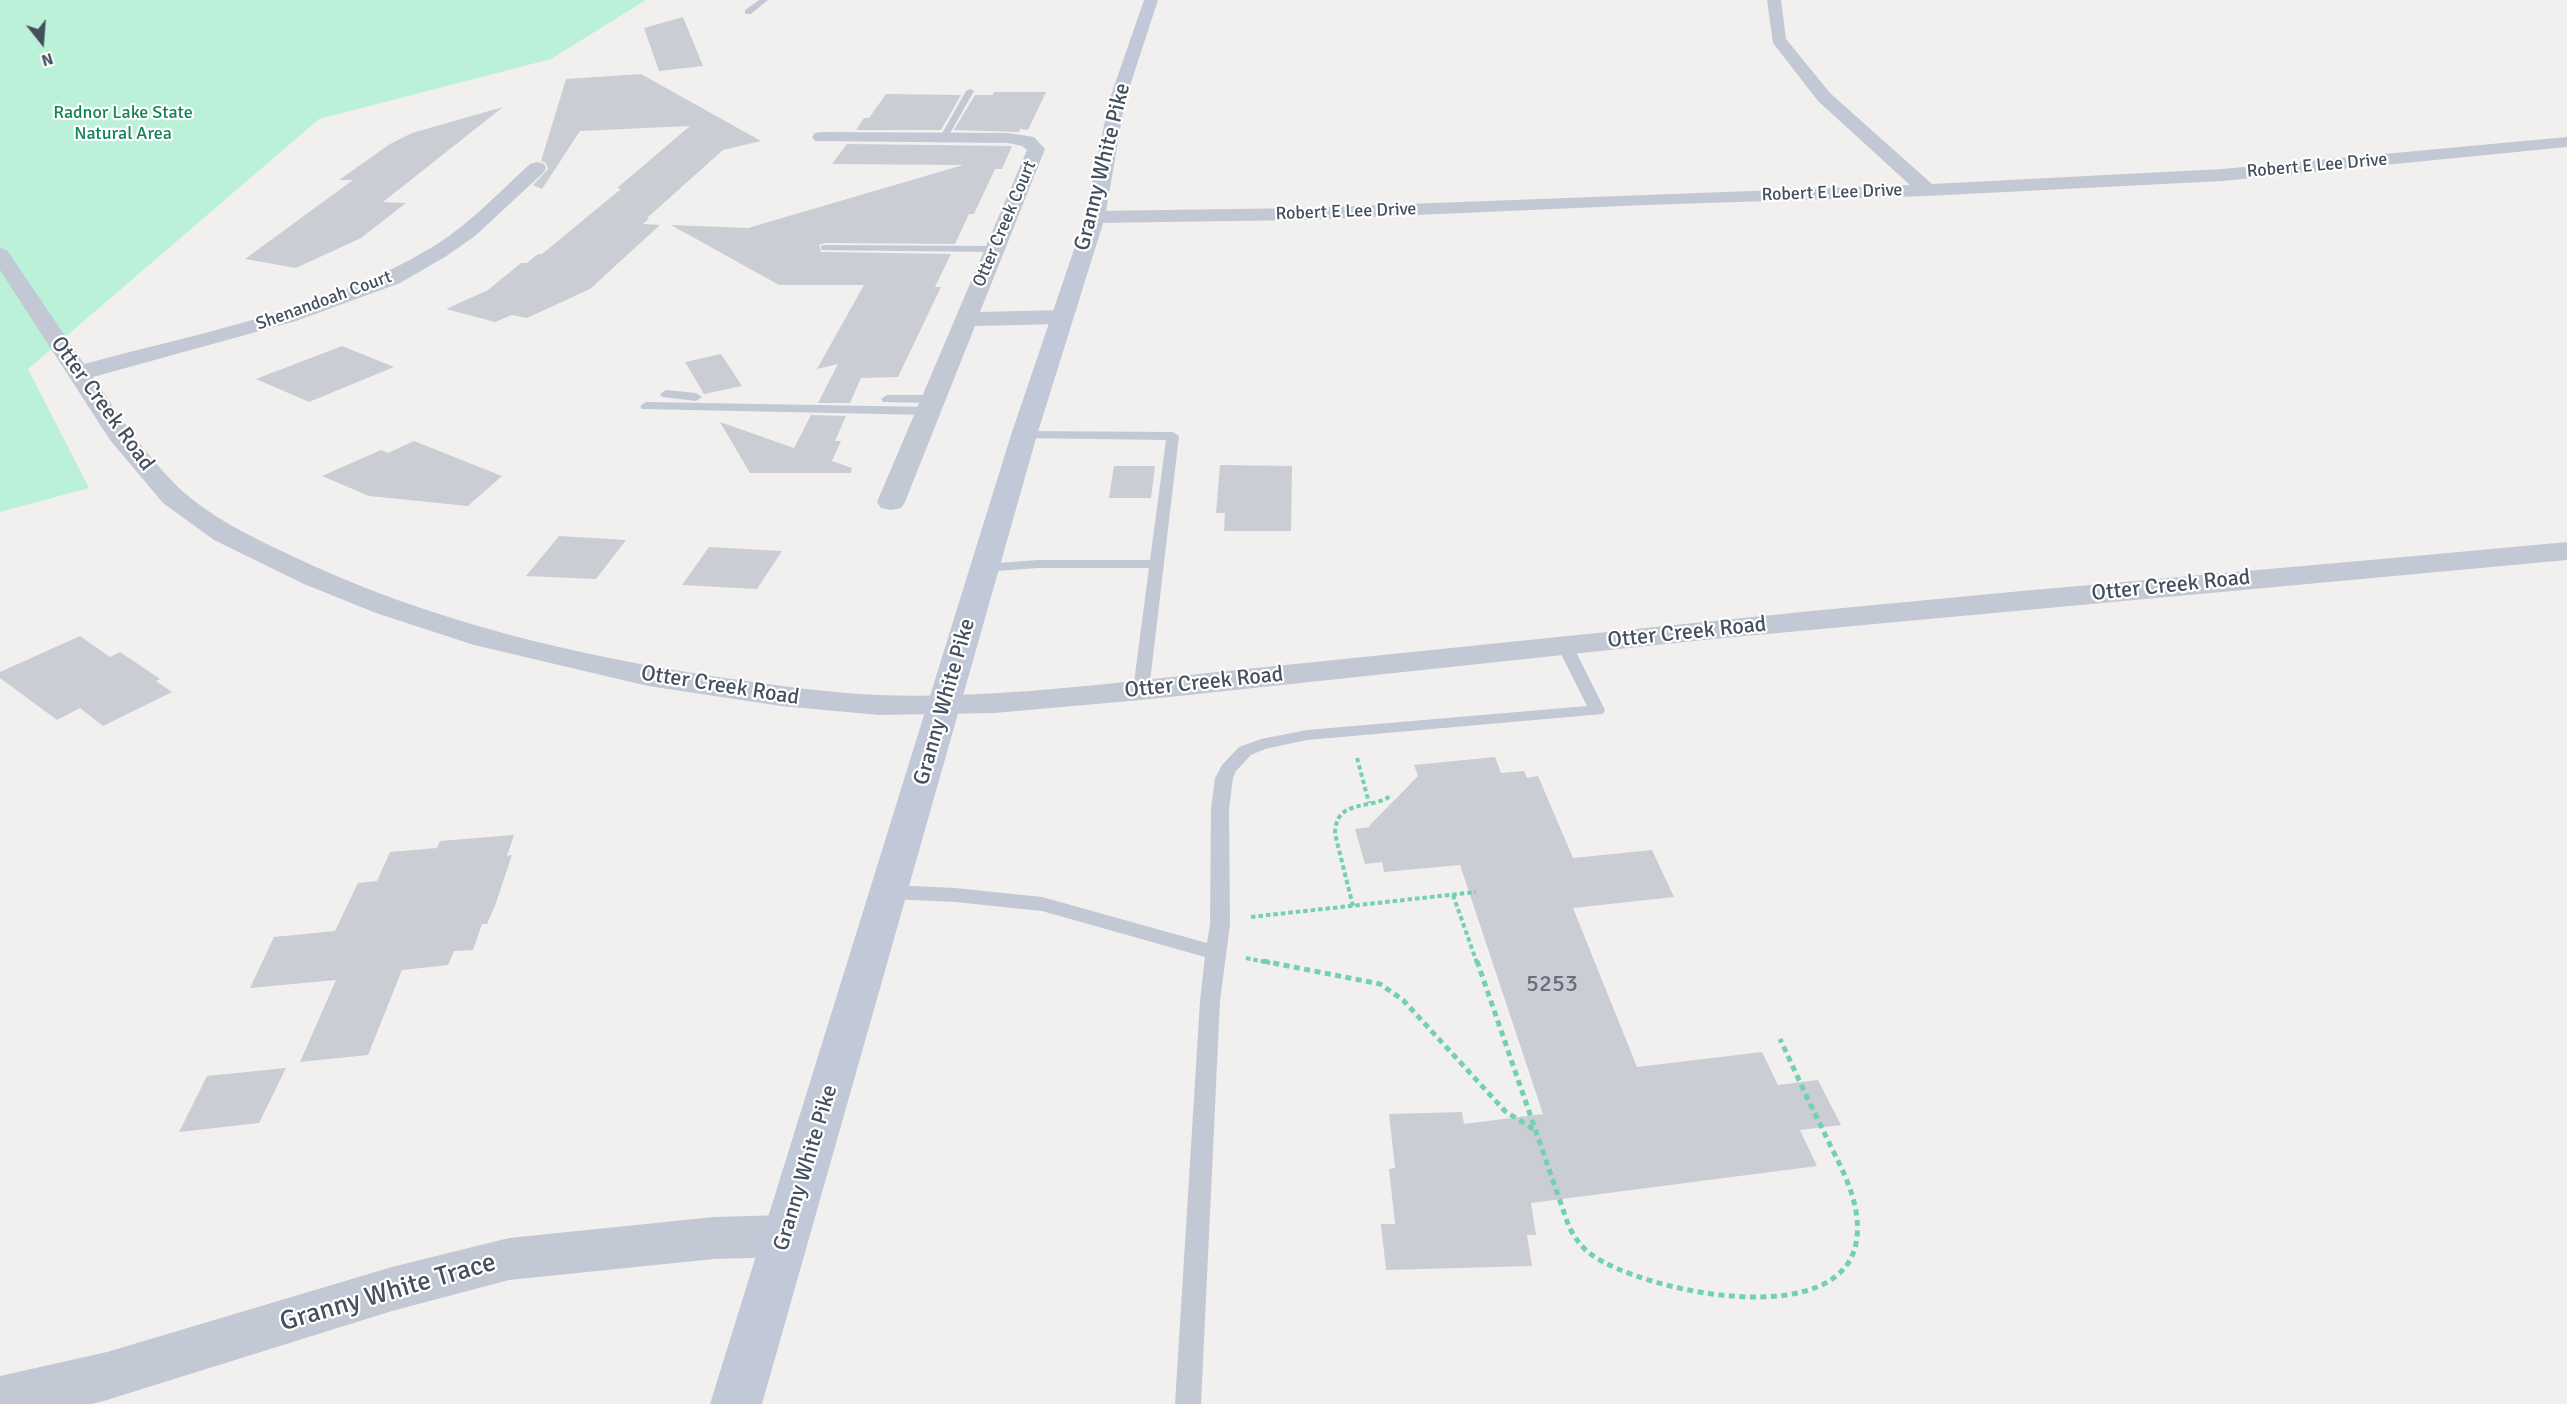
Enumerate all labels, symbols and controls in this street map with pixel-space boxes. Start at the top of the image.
north arrow [12,12,72,72]
text: N [39,48,56,70]
street label: Granny White Pike [1069,80,1137,254]
park label: Radnor Lake State Natural Area [53,102,193,144]
street label: Robert E Lee Drive [2246,149,2388,183]
street label: Otter Creek Court [969,158,1041,290]
street label: Robert E Lee Drive [1761,180,1903,206]
street label: Robert E Lee Drive [1275,199,1417,225]
street label: Shenandoah Court [253,266,395,336]
street label: Otter Creek Road [44,332,160,476]
street label: Otter Creek Road [2090,565,2252,607]
street label: Otter Creek Road [1606,612,1768,654]
street label: Granny White Pike [909,616,981,788]
street label: Otter Creek Road [639,660,801,712]
street label: Otter Creek Road [1123,662,1285,704]
house number: 5253 [1526,971,1578,999]
street label: Granny White Pike [768,1082,844,1254]
street label: Granny White Trace [276,1247,500,1339]

